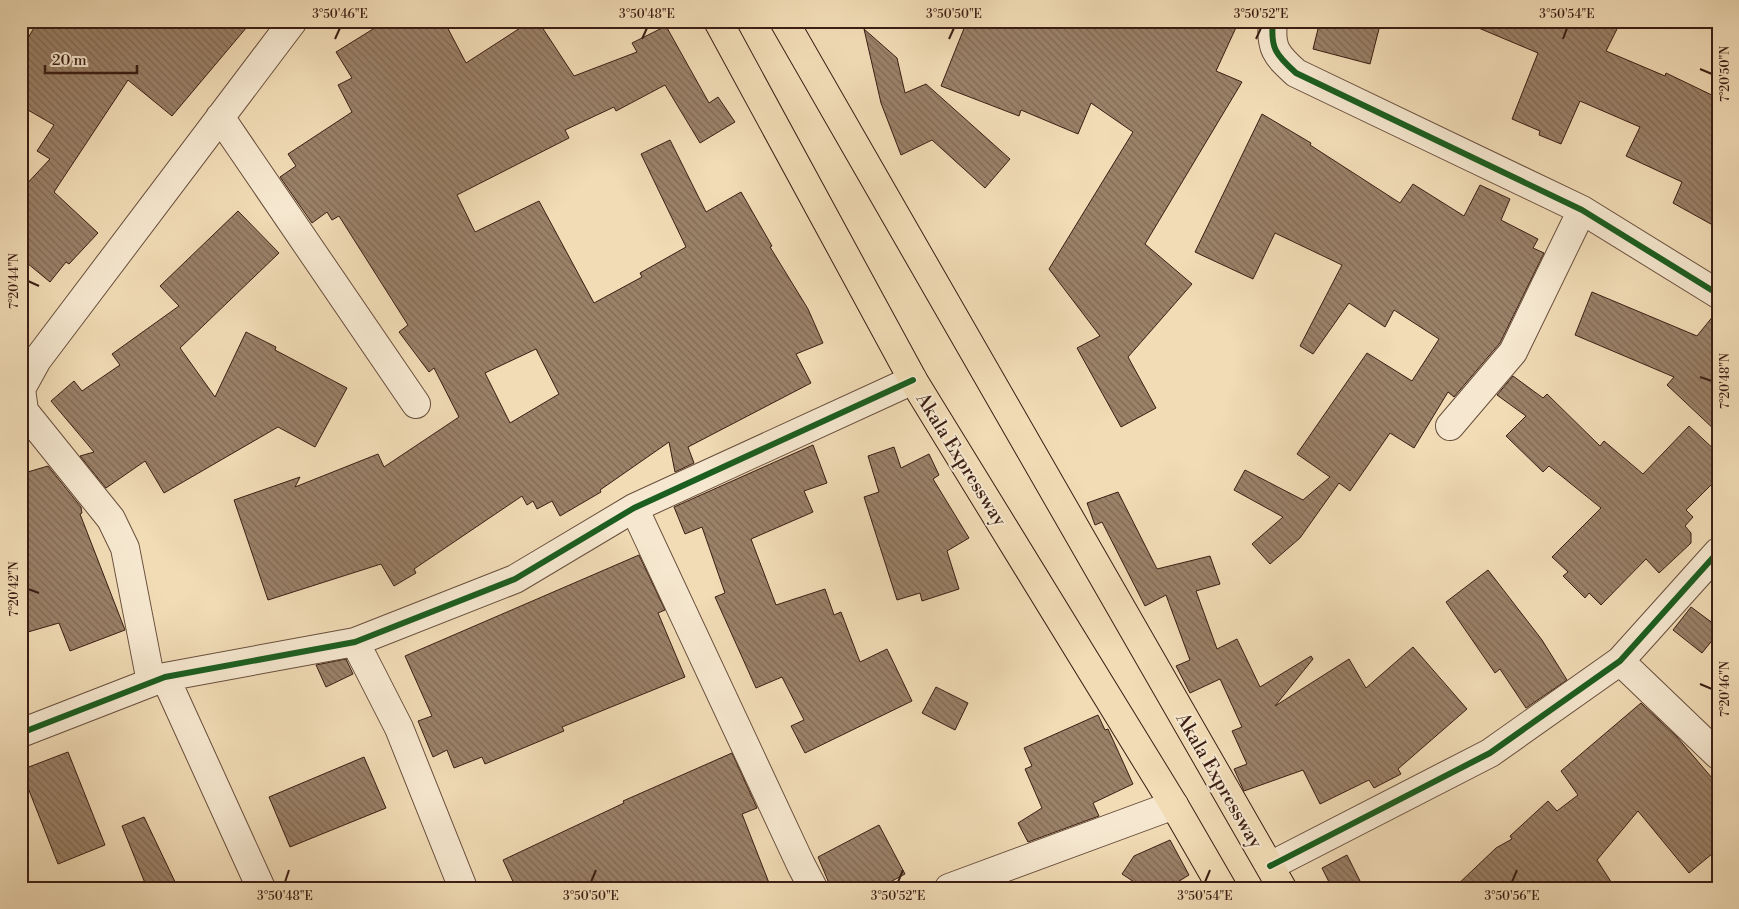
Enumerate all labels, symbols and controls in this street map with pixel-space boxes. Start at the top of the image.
text: 3°50'46"E [312,7,368,22]
text: 3°50'48"E [619,7,675,22]
text: 3°50'50"E [926,7,982,22]
text: 3°50'52"E [1234,7,1288,22]
text: 3°50'54"E [1539,7,1595,22]
scale bar [45,42,138,74]
text: 7°20'50"N [1718,46,1733,102]
text: 20 m [52,51,87,70]
text: 7°20'44"N [7,253,22,309]
text: 7°20'48"N [1718,353,1733,409]
street label: Akala Expressway [910,388,1012,531]
text: 7°20'42"N [7,561,22,617]
text: 7°20'46"N [1718,661,1733,717]
street label: Akala Expressway [1170,708,1268,853]
text: 3°50'48"E [257,889,313,904]
text: 3°50'50"E [563,889,619,904]
text: 3°50'52"E [871,889,925,904]
text: 3°50'54"E [1177,889,1233,904]
text: 3°50'56"E [1484,889,1540,904]

